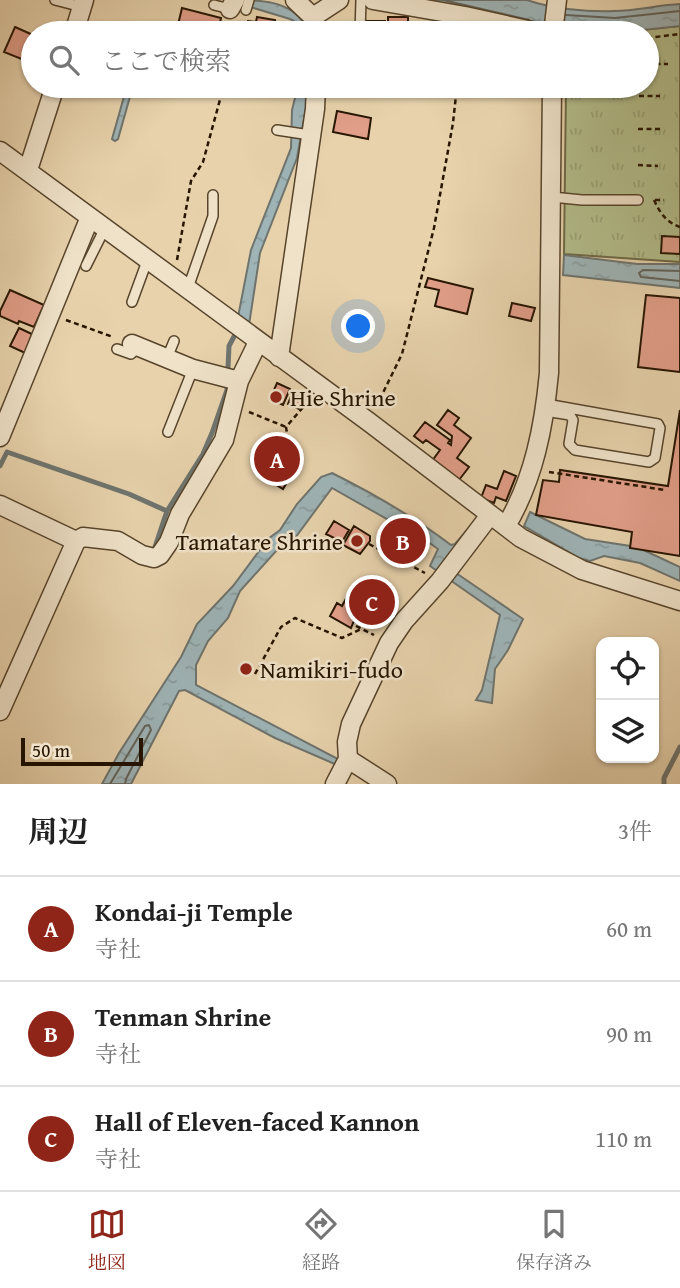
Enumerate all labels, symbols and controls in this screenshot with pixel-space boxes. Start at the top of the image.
search box [21,21,659,98]
icon: search [45,41,83,79]
text: ここで検索 [101,41,231,80]
your location [341,309,375,343]
place label: Hie Shrine [290,380,396,415]
marker: Hie Shrine [268,389,284,405]
pin: A [254,433,300,485]
pin: B [380,515,426,567]
place label: Tamatare Shrine [176,524,343,559]
marker: Tamatare Shrine [349,533,365,549]
pin: C [349,576,395,628]
map controls [596,637,659,763]
button: locate [596,637,659,700]
place label: Namikiri-fudo [260,652,403,687]
marker: Namikiri-fudo [238,661,254,677]
button: layers [596,700,659,763]
scale bar [21,735,144,767]
text: 50 m [32,736,70,764]
text: 周辺 [28,809,88,853]
text: 3件 [618,814,652,847]
text: Kondai-ji Temple [95,892,293,931]
text: A [44,912,58,945]
text: 60 m [606,912,652,945]
text: 寺社 [95,932,141,965]
text: Tenman Shrine [95,997,271,1036]
text: B [44,1017,58,1050]
text: 90 m [606,1017,652,1050]
text: 寺社 [95,1037,141,1070]
text: Hall of Eleven-faced Kannon [95,1102,419,1141]
text: C [44,1122,58,1155]
text: 110 m [595,1122,652,1155]
text: 寺社 [95,1142,141,1175]
tab: 地図 [88,1205,126,1276]
tab: 経路 [302,1205,340,1276]
tab: 保存済み [516,1205,592,1276]

